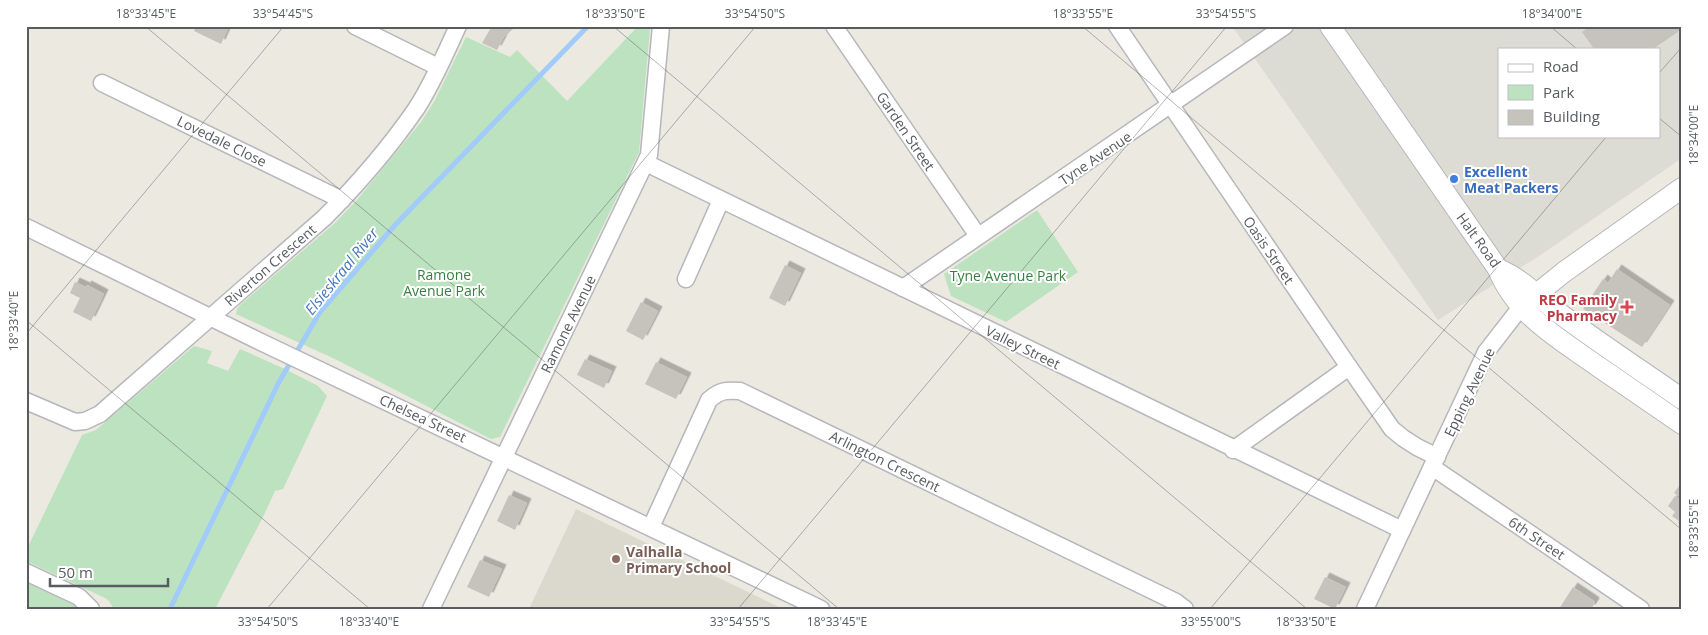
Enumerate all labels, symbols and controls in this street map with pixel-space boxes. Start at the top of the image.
text: 18°33'45"E [116,5,176,22]
text: 33°54'45"S [253,5,313,22]
text: 18°33'50"E [585,5,645,22]
text: 33°54'50"S [725,5,785,22]
text: 18°33'55"E [1053,5,1113,22]
text: 33°54'55"S [1196,5,1256,22]
text: 18°34'00"E [1522,5,1582,22]
legend [1498,48,1660,138]
text: Road [1543,56,1579,76]
text: Park [1543,82,1574,102]
street label: Garden Street [873,88,939,174]
text: 18°34'00"E [1685,105,1702,165]
text: Building [1543,106,1600,126]
street label: Lovedale Close [174,111,270,171]
street label: Tyne Avenue [1055,127,1135,189]
place label: Excellent Meat Packers [1464,162,1558,197]
marker: Excellent Meat Packers [1448,173,1460,185]
street label: Halt Road [1453,209,1505,271]
street label: Oasis Street [1239,212,1299,288]
street label: Riverton Crescent [220,220,320,310]
water label: Elsieskraal River [300,223,383,319]
park label: Ramone Avenue Park [403,265,485,300]
park label: Tyne Avenue Park [950,266,1067,285]
street label: Ramone Avenue [536,272,600,376]
place label: REO Family Pharmacy [1539,290,1617,325]
text: 18°33'40"E [5,291,22,351]
marker: REO Family Pharmacy [1621,301,1633,313]
street label: Valley Street [983,321,1063,373]
street label: Epping Avenue [1439,344,1499,440]
street label: Chelsea Street [376,390,470,446]
street label: Arlington Crescent [827,426,943,496]
text: 18°33'55"E [1685,499,1702,559]
street label: 6th Street [1505,512,1569,564]
place label: Valhalla Primary School [626,542,731,577]
marker: Valhalla Primary School [610,553,622,565]
scale bar [50,555,168,587]
text: 50 m [58,562,93,582]
text: 33°54'50"S [238,613,298,630]
text: 18°33'40"E [339,613,399,630]
text: 33°54'55"S [710,613,770,630]
text: 18°33'45"E [807,613,867,630]
text: 33°55'00"S [1181,613,1241,630]
text: 18°33'50"E [1276,613,1336,630]

